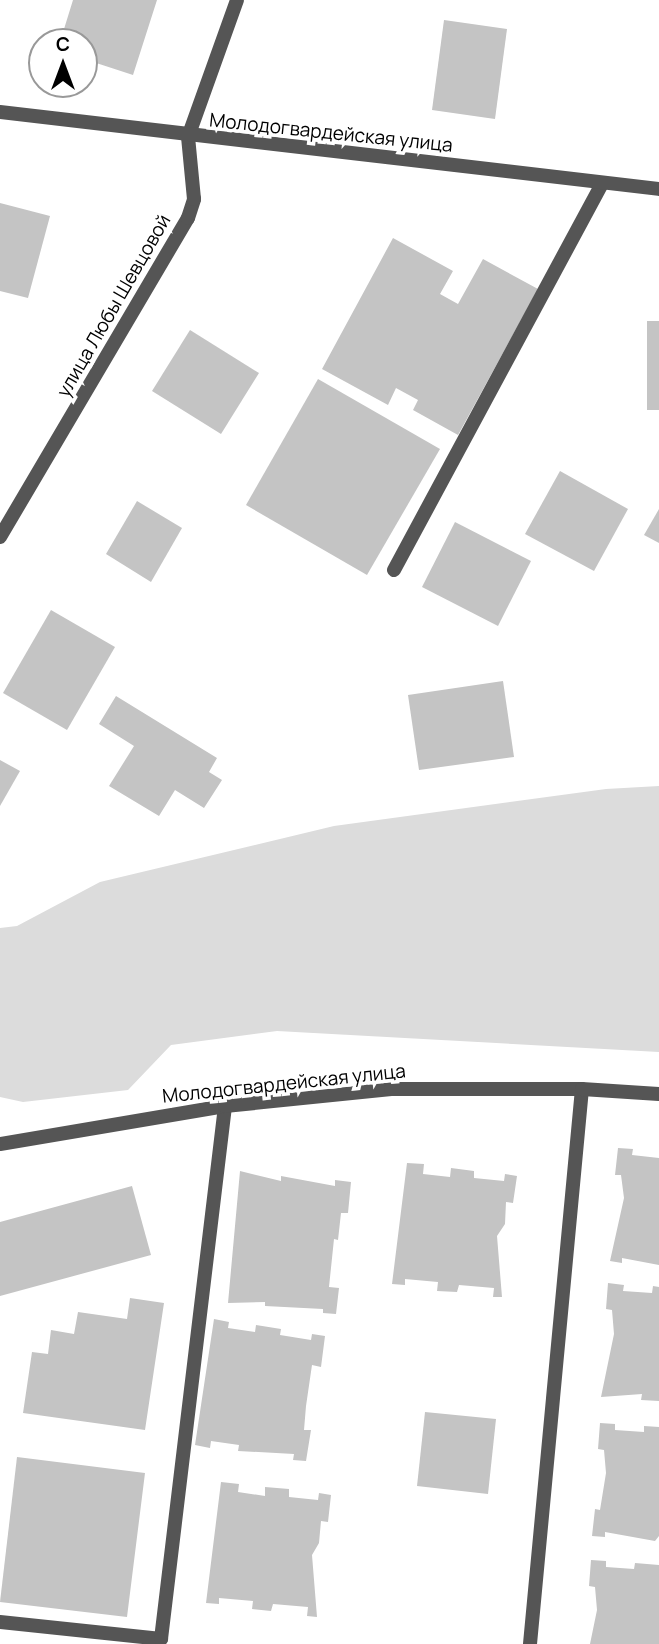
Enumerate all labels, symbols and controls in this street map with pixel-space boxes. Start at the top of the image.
north arrow [28,28,98,98]
text: С [56,31,70,57]
street label: Молодогвардейская улица [208,109,454,157]
street label: улица Любы Шевцовой [52,211,176,401]
street label: Молодогвардейская улица [161,1060,407,1108]

